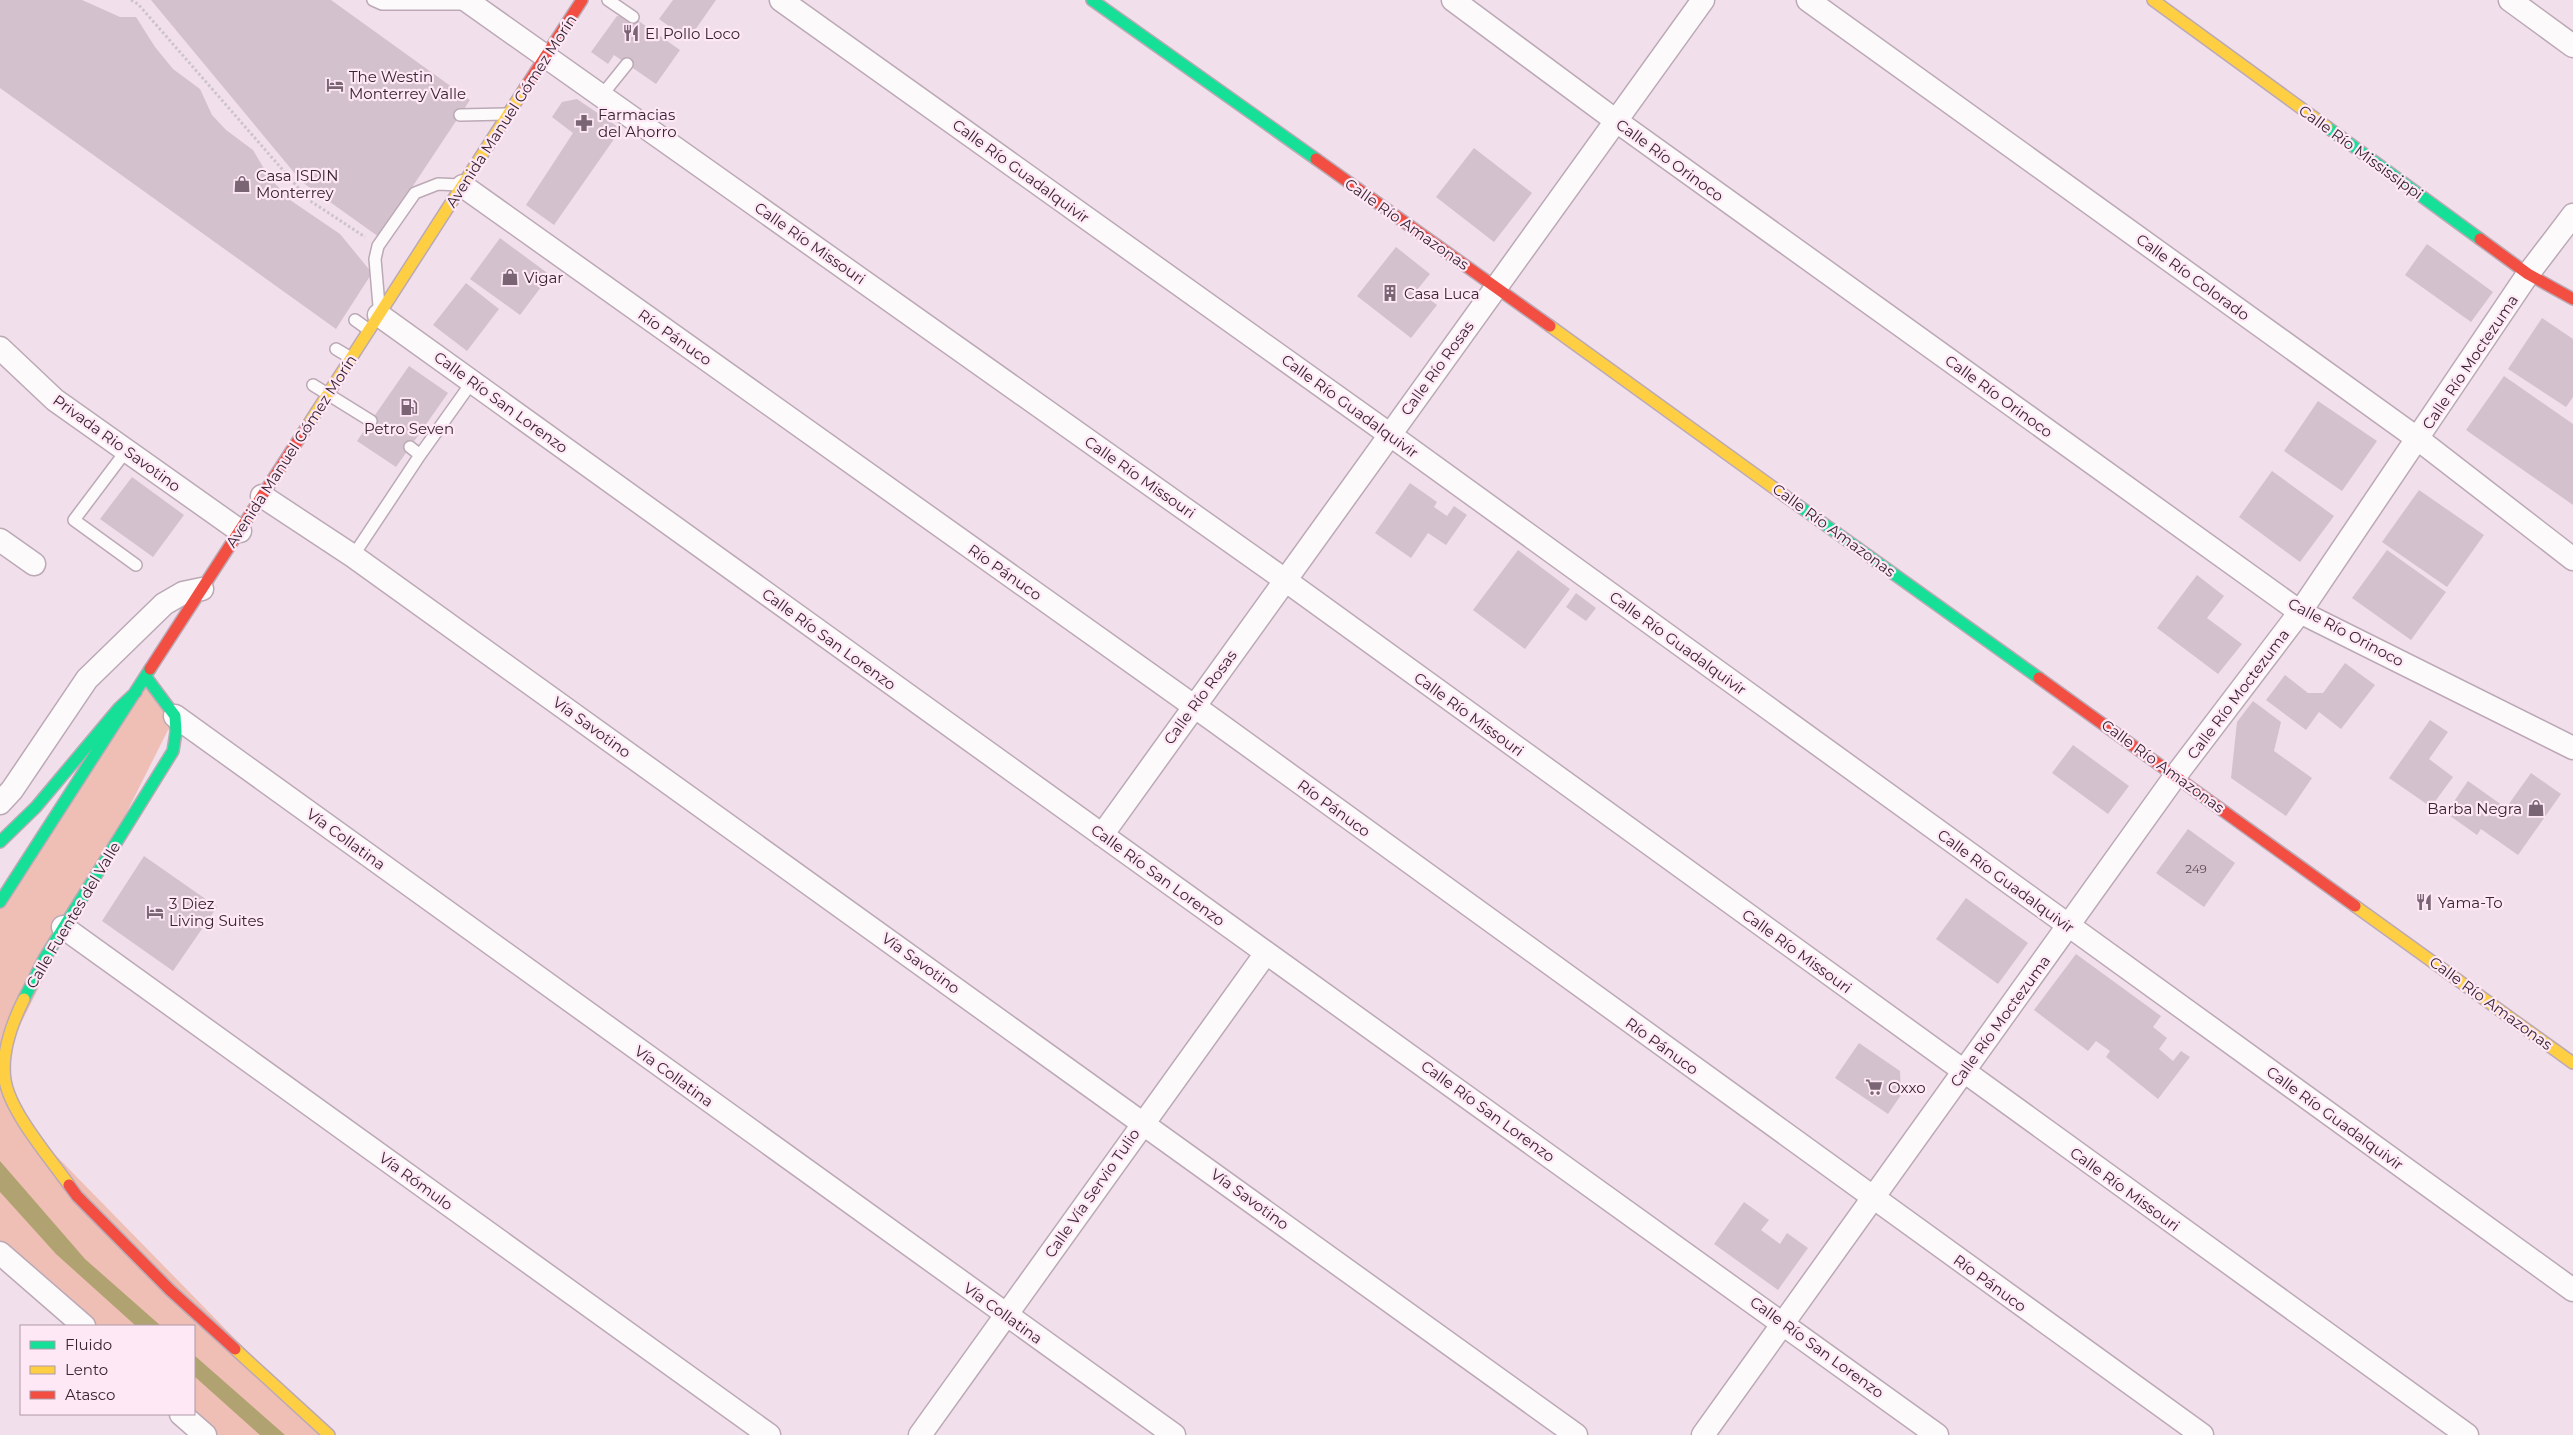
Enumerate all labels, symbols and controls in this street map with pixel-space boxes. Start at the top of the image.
street label: Avenida Manuel Gómez Morín [441,11,581,211]
restaurant icon: El Pollo Loco [621,23,641,43]
place label: El Pollo Loco [645,24,740,43]
place label: The Westin Monterrey Valle [349,67,466,103]
hotel icon: The Westin Monterrey Valle [325,75,345,95]
street label: Calle Río Mississippi [2295,101,2427,203]
place label: Farmacias del Ahorro [598,105,677,141]
pharmacy icon: Farmacias del Ahorro [574,113,594,133]
street label: Calle Río Guadalquivir [949,115,1093,227]
street label: Calle Río Orinoco [1612,115,1728,205]
place label: Casa ISDIN Monterrey [256,166,338,202]
shop icon: Casa ISDIN Monterrey [232,174,252,194]
street label: Calle Río Amazonas [1341,174,1473,274]
street label: Calle Río Missouri [751,198,869,288]
street label: Calle Río Colorado [2133,229,2253,325]
shop icon: Vigar [500,267,520,287]
place label: Vigar [524,268,563,287]
building icon: Casa Luca [1380,283,1400,303]
place label: Casa Luca [1404,284,1480,303]
street label: Calle Río Moctezuma [2418,291,2522,433]
street label: Río Pánuco [635,305,715,369]
street label: Calle Río Rosas [1396,317,1478,419]
street label: Calle Río San Lorenzo [430,347,572,457]
street label: Calle Río Guadalquivir [1278,350,1422,462]
street label: Avenida Manuel Gómez Morín [221,351,361,551]
street label: Calle Río Orinoco [1941,351,2057,441]
street label: Privada Rio Savotino [49,390,185,496]
fuel station icon: Petro Seven [399,397,419,417]
place label: Petro Seven [364,419,454,438]
street label: Calle Río Missouri [1081,432,1199,522]
street label: Calle Río Amazonas [1769,479,1899,581]
street label: Río Pánuco [965,540,1045,604]
street label: Calle Río San Lorenzo [758,584,900,694]
street label: Calle Río Guadalquivir [1606,587,1750,699]
street label: Calle Río Orinoco [2285,593,2407,671]
street label: Calle Río Moctezuma [2183,625,2293,763]
street label: Calle Río Rosas [1159,646,1241,748]
street label: Calle Río Missouri [1410,668,1528,760]
street label: Vía Savotino [549,692,635,762]
street label: Calle Río Amazonas [2098,715,2228,817]
street label: Río Pánuco [1294,775,1374,841]
shop icon: Barba Negra [2526,798,2546,818]
place label: Barba Negra [2427,799,2522,818]
street label: Vía Collatina [303,804,389,874]
street label: Calle Río San Lorenzo [1087,820,1229,930]
street label: Calle Río Guadalquivir [1934,825,2078,937]
street label: Calle Fuentes del Valle [22,838,124,992]
house number: 249 [2185,861,2207,876]
restaurant icon: Yama-To [2414,892,2434,912]
place label: Yama-To [2438,893,2503,912]
place label: 3 Diez Living Suites [169,894,264,930]
hotel icon: 3 Diez Living Suites [145,902,165,922]
street label: Calle Río Missouri [1738,905,1856,997]
street label: Vía Savotino [878,928,964,998]
street label: Calle Río Moctezuma [1946,951,2054,1091]
street label: Calle Río Amazonas [2426,952,2556,1054]
street label: Río Pánuco [1622,1013,1702,1079]
street label: Vía Collatina [631,1041,717,1111]
street label: Calle Río San Lorenzo [1417,1056,1559,1166]
street label: Calle Río Guadalquivir [2263,1062,2407,1174]
supermarket icon: Oxxo [1864,1077,1884,1097]
place label: Oxxo [1888,1078,1926,1097]
street label: Calle Vía Servio Tulio [1040,1125,1144,1261]
street label: Calle Río Missouri [2066,1143,2184,1235]
street label: Vía Rómulo [375,1148,457,1214]
street label: Vía Savotino [1207,1164,1293,1234]
street label: Río Pánuco [1950,1250,2030,1316]
street label: Vía Collatina [960,1278,1046,1348]
street label: Calle Río San Lorenzo [1746,1292,1888,1402]
legend [20,1325,195,1415]
text: Fluido [65,1335,112,1354]
text: Lento [65,1360,108,1379]
text: Atasco [65,1385,115,1404]

